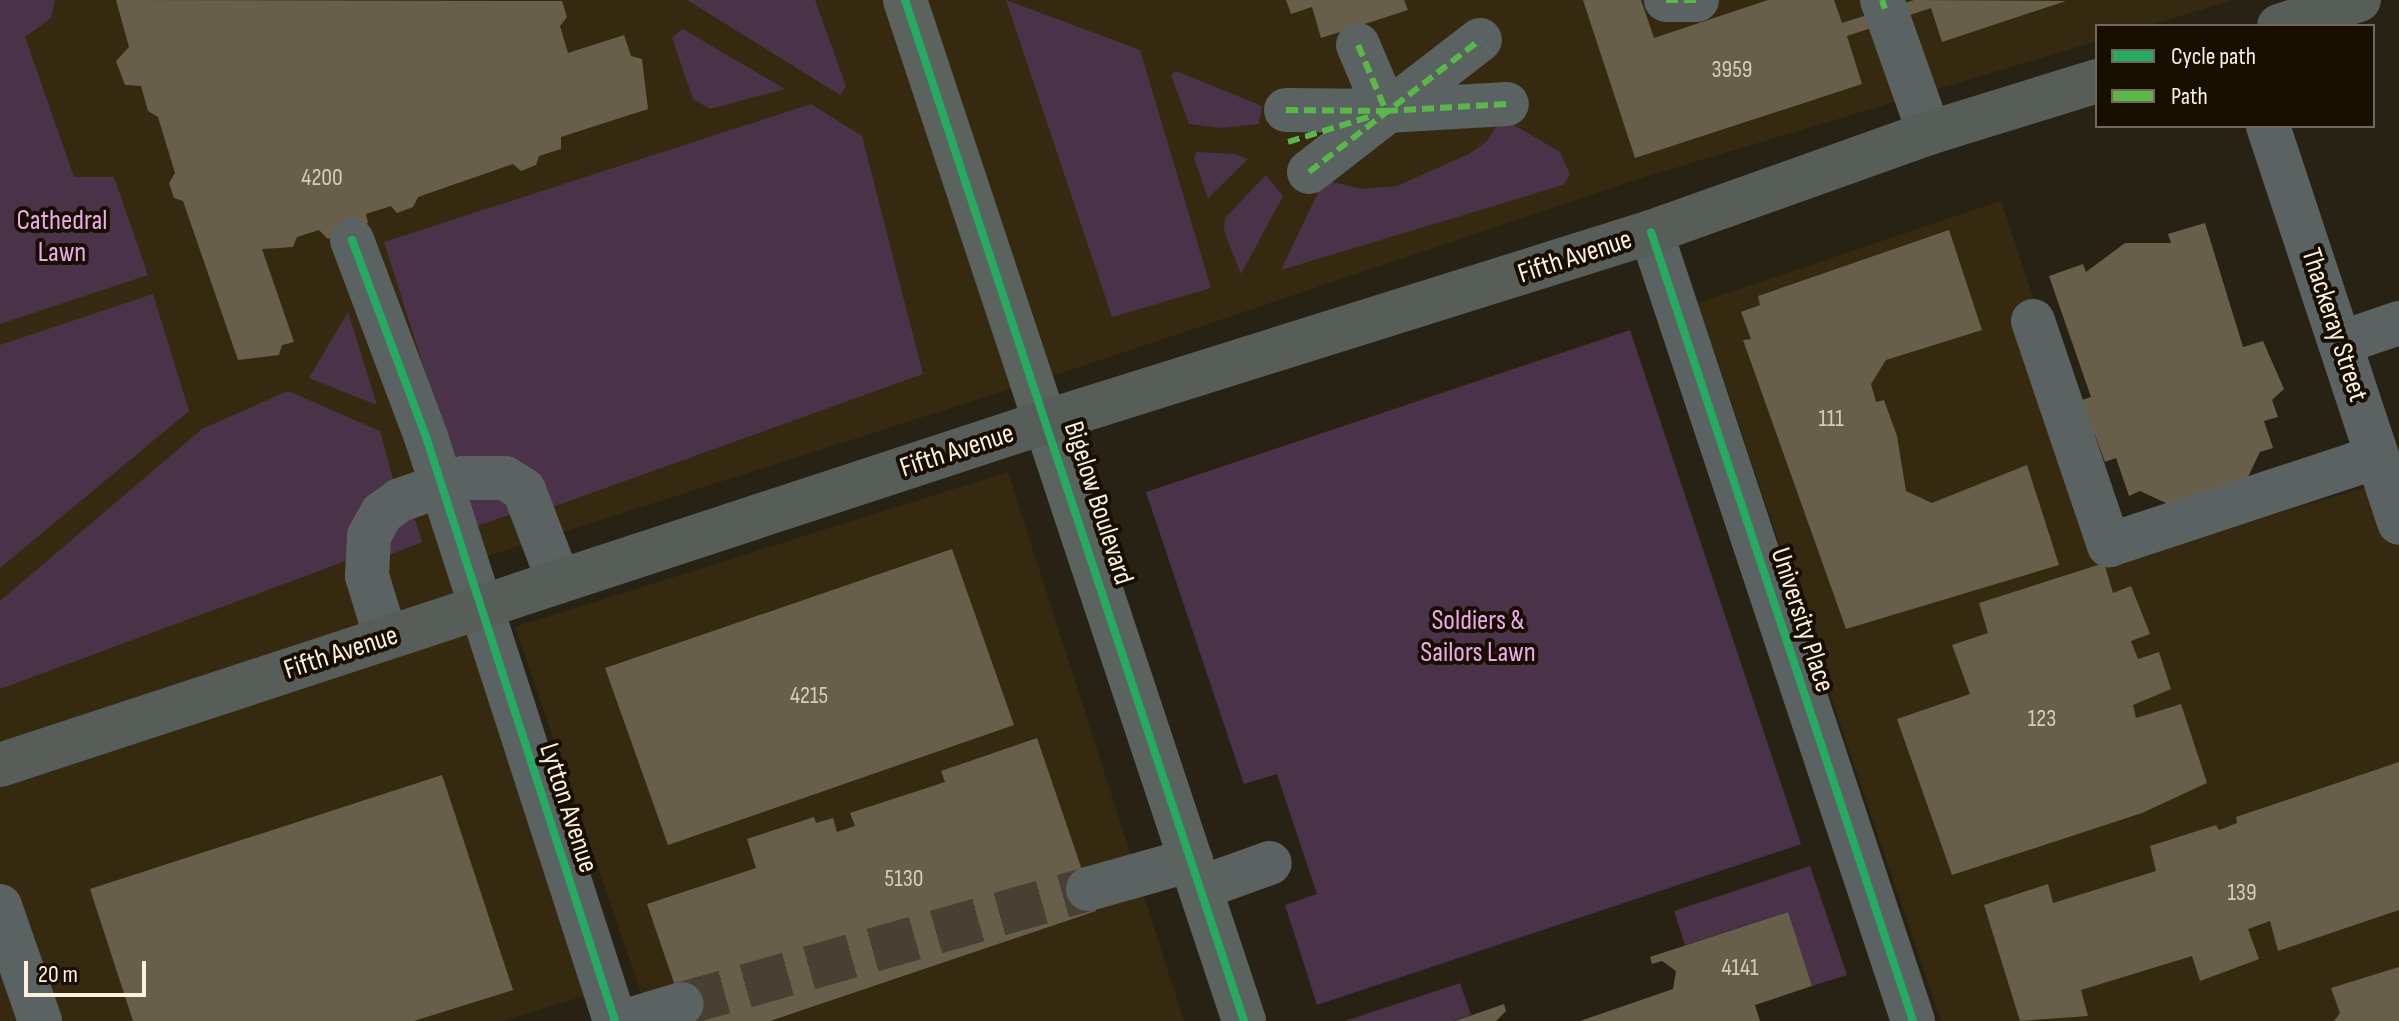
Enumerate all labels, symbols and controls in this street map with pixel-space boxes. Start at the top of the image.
legend [2095,24,2375,128]
text: Cycle path [2171,42,2256,71]
house number: 3959 [1712,56,1752,84]
text: Path [2171,82,2208,111]
house number: 4200 [301,164,343,192]
park label: Cathedral Lawn [17,204,107,270]
street label: Fifth Avenue [1514,223,1636,291]
street label: Thackeray Street [2293,244,2375,406]
house number: 111 [1818,405,1844,433]
street label: Fifth Avenue [896,417,1018,485]
street label: Bigelow Boulevard [1056,417,1140,589]
street label: University Place [1763,544,1841,696]
park label: Soldiers & Sailors Lawn [1420,604,1536,670]
street label: Fifth Avenue [280,619,402,687]
house number: 4215 [790,682,828,710]
house number: 123 [2028,705,2056,733]
street label: Lytton Avenue [531,739,605,877]
house number: 5130 [885,865,923,893]
house number: 139 [2227,879,2257,907]
scale bar [28,945,150,995]
house number: 4141 [1721,954,1759,982]
text: 20 m [38,960,78,989]

